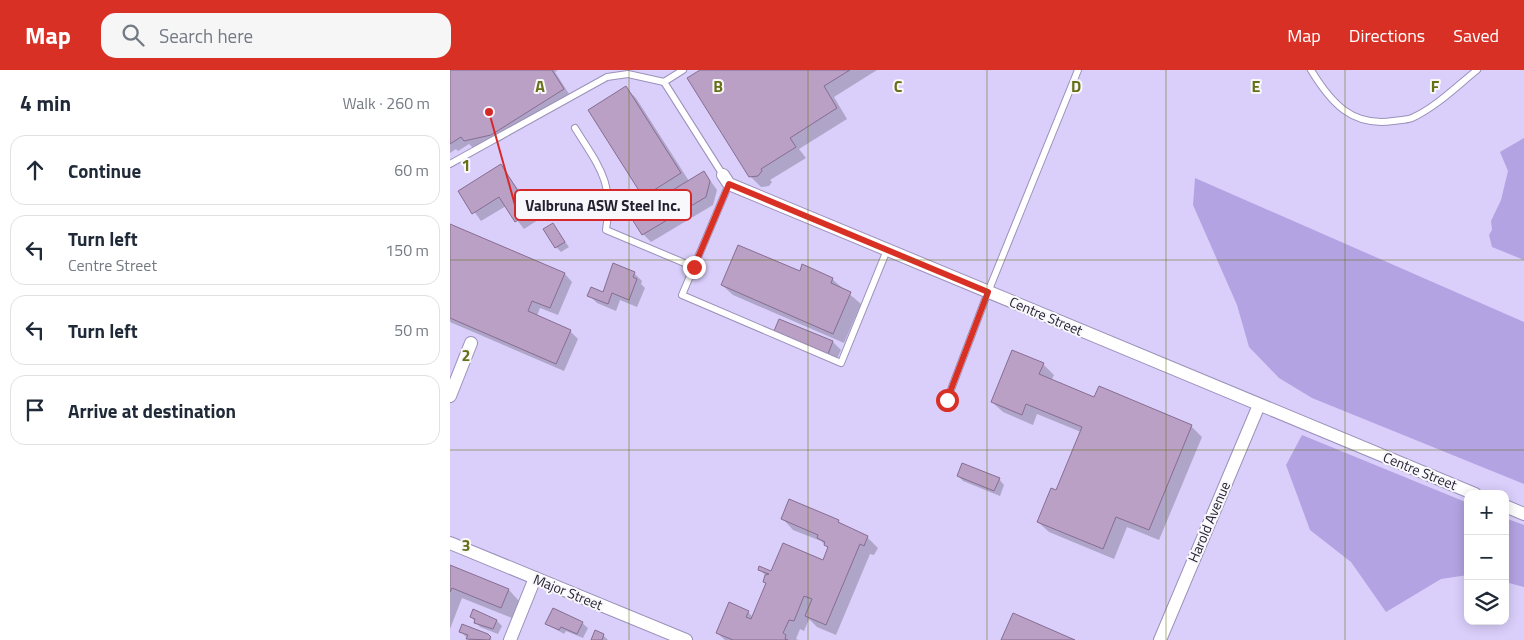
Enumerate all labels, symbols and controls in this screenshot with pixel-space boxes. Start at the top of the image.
search box [101,13,451,58]
text: Map [25,17,71,53]
icon: search [119,21,147,49]
text: Search here [159,21,253,50]
text: Map [1287,22,1321,49]
text: Directions [1349,22,1425,49]
text: Saved [1453,22,1499,49]
text: A [535,74,545,98]
text: B [713,74,723,98]
text: C [894,74,903,98]
text: D [1071,74,1081,98]
text: E [1252,74,1261,98]
text: F [1431,74,1440,98]
text: 4 min [20,87,71,119]
text: Walk · 260 m [342,91,430,115]
text: 1 [462,153,470,177]
icon: ahead [21,156,49,184]
text: Continue [68,156,141,185]
text: 60 m [394,158,429,182]
callout: Valbruna ASW Steel Inc. [515,190,691,220]
text: Valbruna ASW Steel Inc. [525,194,681,217]
text: Turn left [68,224,138,253]
icon: left [21,236,49,264]
text: 150 m [385,238,429,262]
text: Centre Street [68,253,157,277]
route end [683,256,706,279]
street label: Centre Street [1006,291,1086,340]
icon: left [21,316,49,344]
text: Turn left [68,316,138,345]
text: 50 m [394,318,429,342]
text: 2 [462,343,470,367]
route start [936,389,959,412]
icon: arrive [21,396,49,424]
text: Arrive at destination [68,396,236,425]
street label: Centre Street [1380,446,1460,495]
street label: Harold Avenue [1182,478,1235,566]
map controls [1464,490,1509,625]
button: + [1464,490,1509,535]
text: 3 [462,533,470,557]
button: − [1464,535,1509,580]
street label: Major Street [530,568,606,615]
button: layers [1464,580,1509,625]

